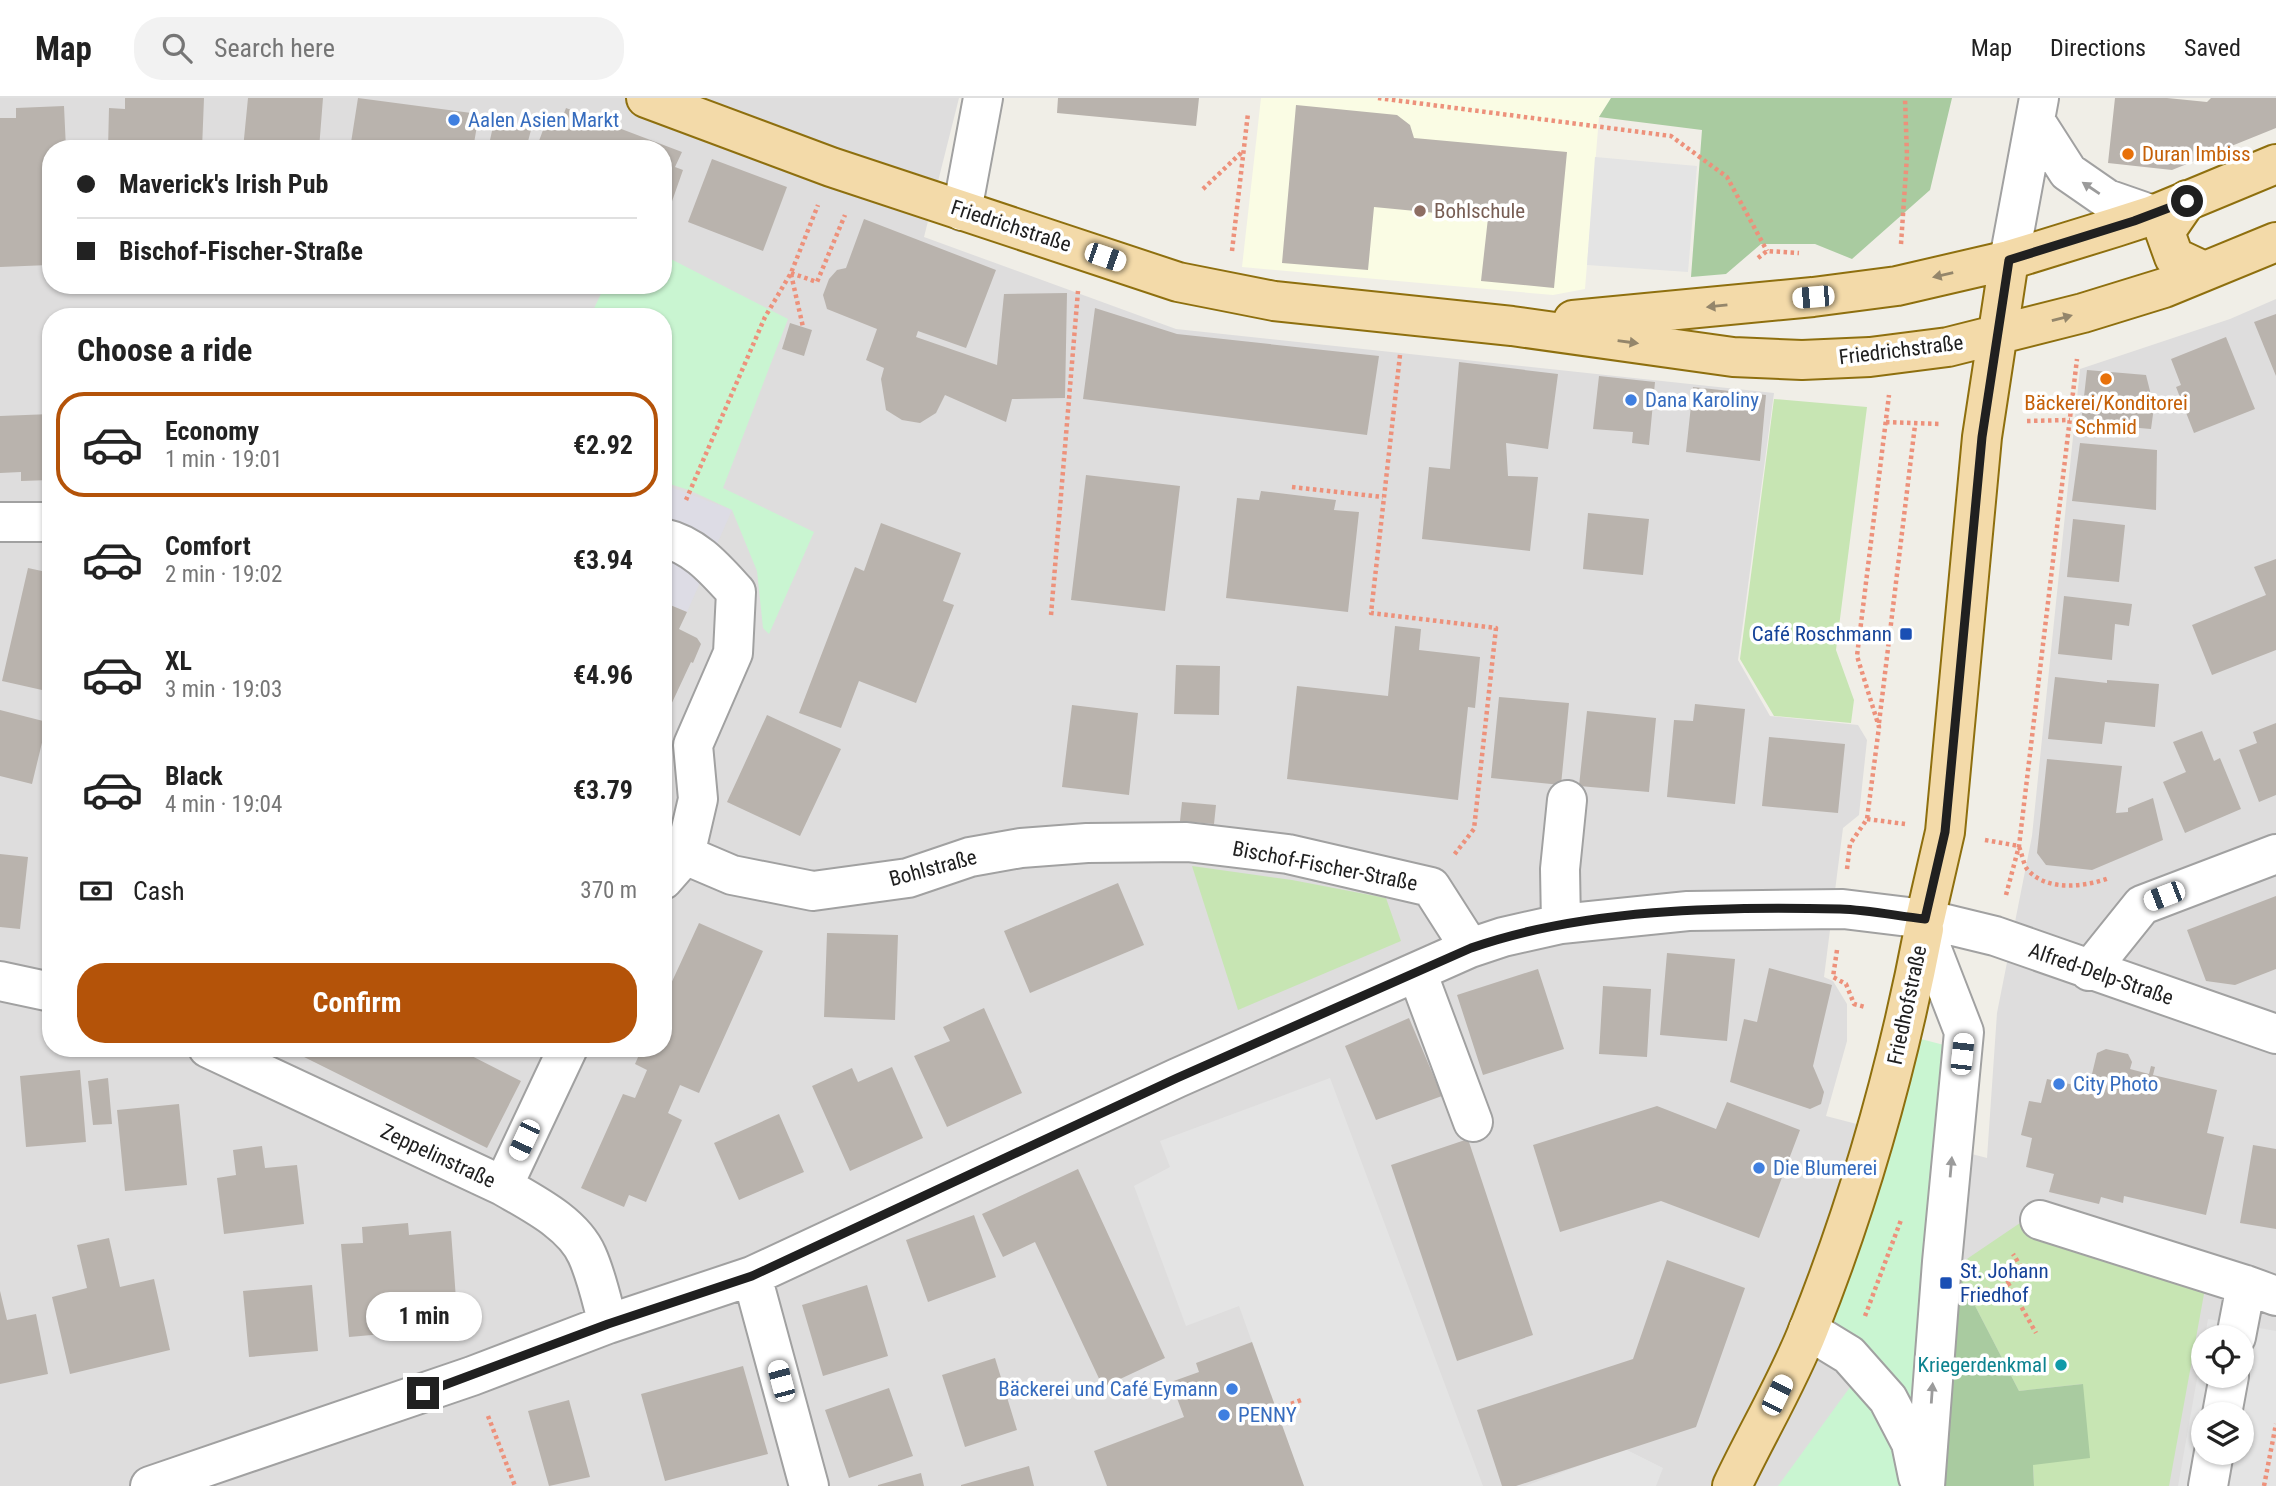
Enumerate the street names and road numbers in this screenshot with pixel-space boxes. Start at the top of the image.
street label: Friedrichstraße [948,195,1074,257]
street label: Friedrichstraße [1837,330,1965,370]
street label: Bischof-Fischer-Straße [1231,836,1420,896]
street label: Bohlstraße [887,845,980,891]
street label: Alfred-Delp-Straße [2026,938,2177,1010]
street label: Friedhofstraße [1883,943,1931,1067]
street label: Zeppelinstraße [377,1119,499,1193]

